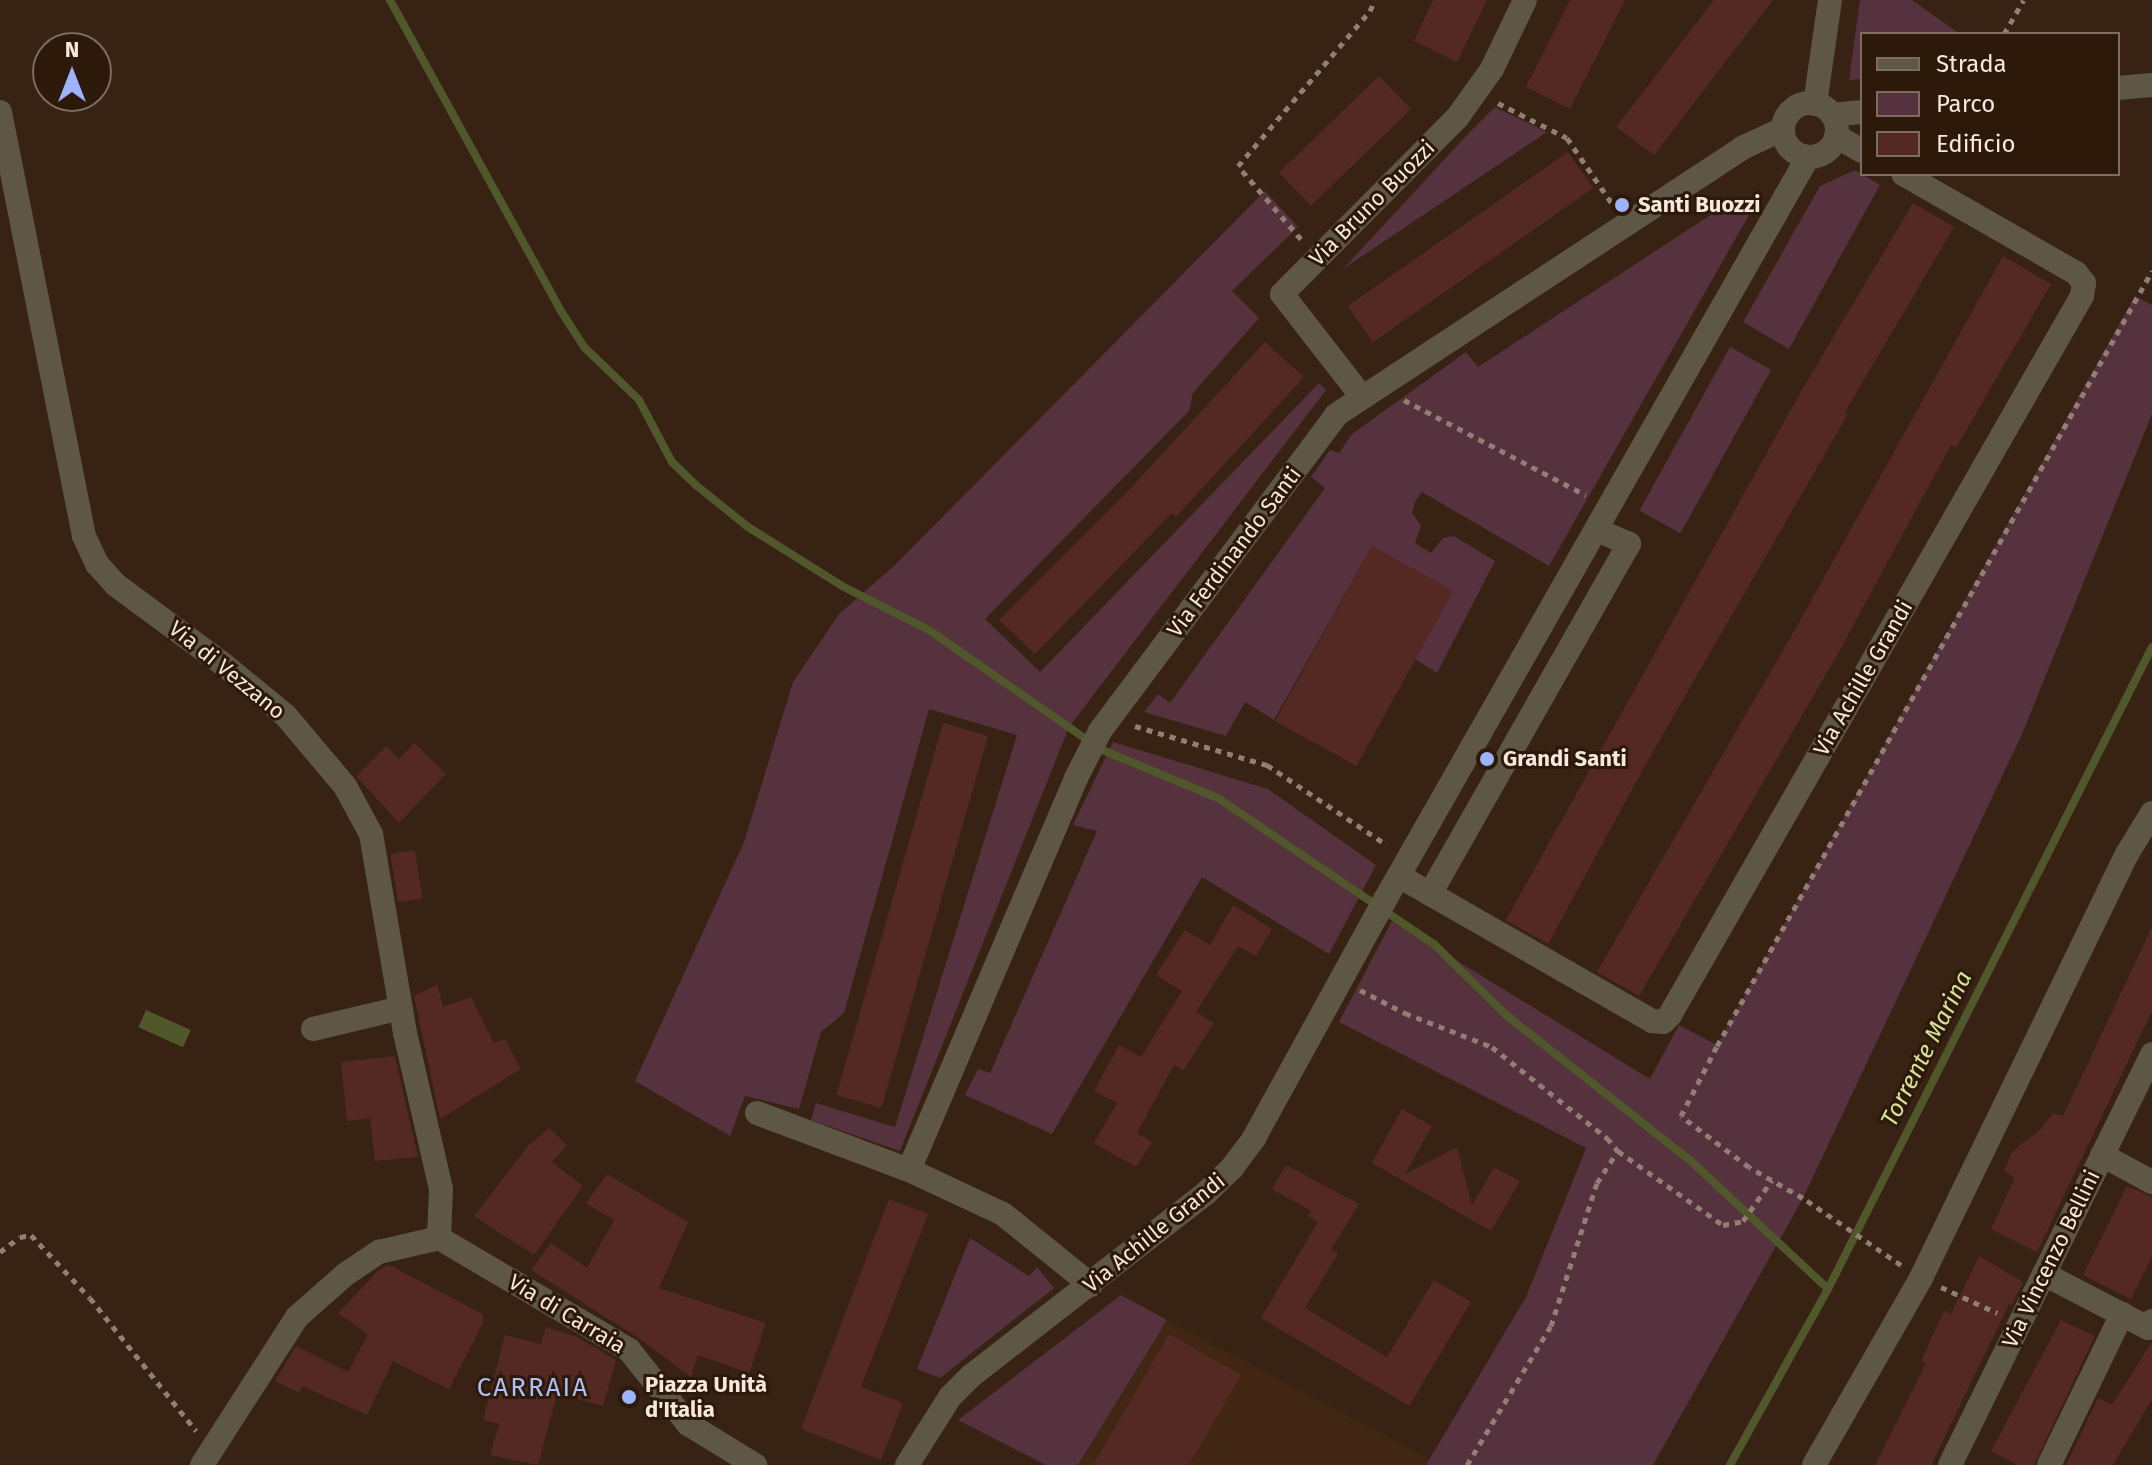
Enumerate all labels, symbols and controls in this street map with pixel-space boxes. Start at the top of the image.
north arrow [32,32,112,112]
legend [1860,32,2120,176]
text: N [65,36,79,63]
text: Strada [1936,50,2007,78]
text: Parco [1936,90,1995,118]
text: Edificio [1936,130,2016,158]
street label: Via Bruno Buozzi [1304,135,1440,271]
place label: Santi Buozzi [1638,192,1760,218]
marker: Santi Buozzi [1613,196,1631,214]
street label: Via Ferdinando Santi [1161,462,1307,642]
street label: Via Achille Grandi [1808,596,1918,760]
street label: Via di Vezzano [164,615,290,725]
place label: Grandi Santi [1503,746,1627,772]
marker: Grandi Santi [1478,750,1496,768]
water label: Torrente Marina [1875,966,1979,1132]
street label: Via Vincenzo Bellini [1997,1166,2105,1352]
street label: Via Achille Grandi [1078,1168,1230,1298]
street label: Via di Carraia [504,1269,630,1359]
place label: Piazza Unità d'Italia [645,1371,767,1422]
district label: CARRAIA [477,1372,589,1404]
marker: Piazza Unità d'Italia [620,1388,638,1406]

